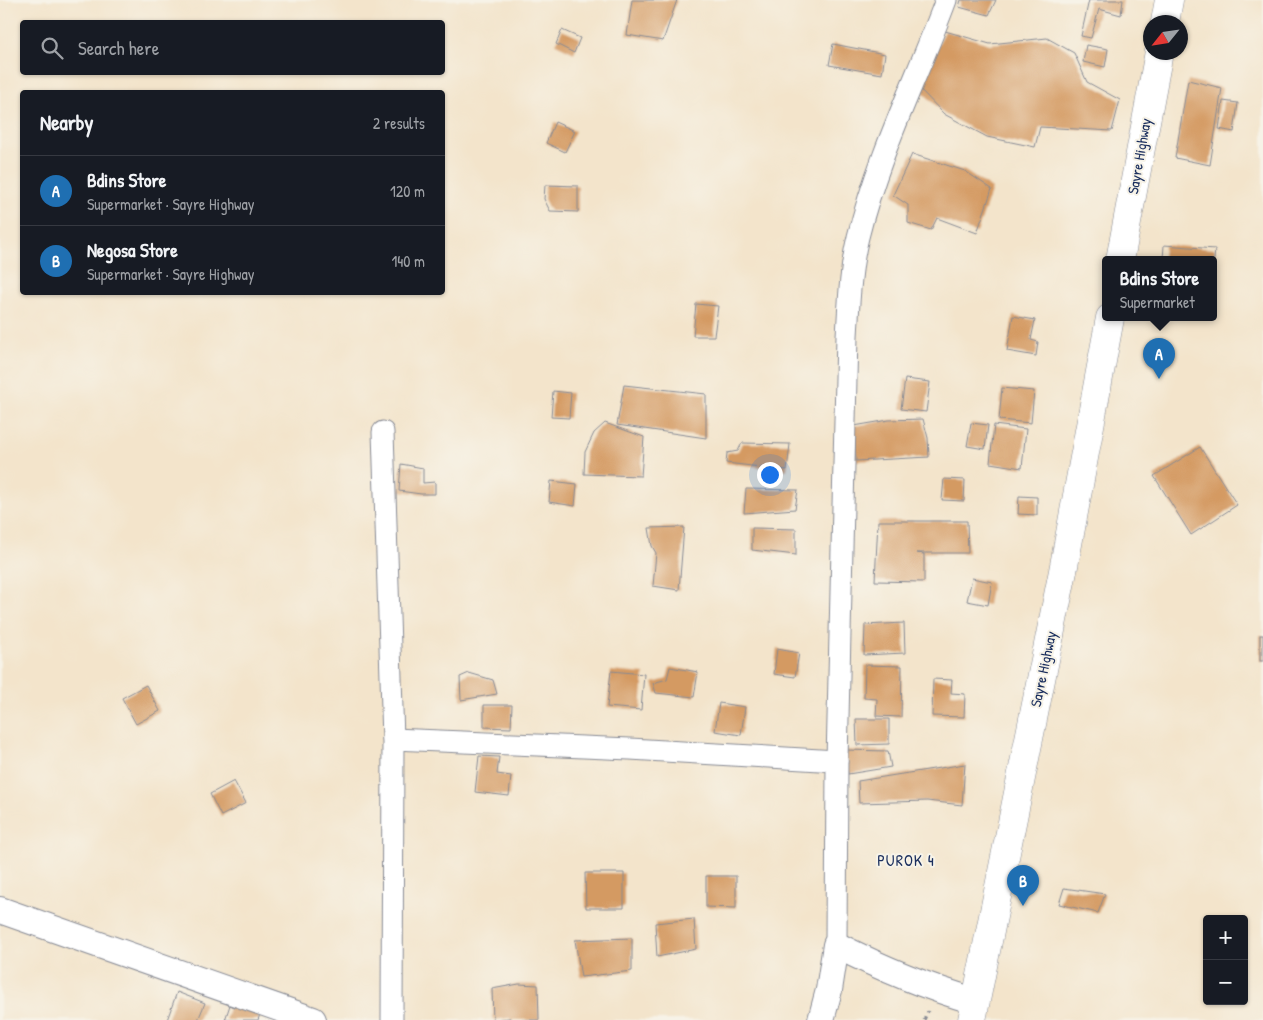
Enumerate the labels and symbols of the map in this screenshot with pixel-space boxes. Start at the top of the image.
north arrow [1143,15,1188,60]
street label: Sayre Highway [1122,116,1156,196]
pin: A [1143,338,1175,379]
your location [757,462,783,488]
street label: Sayre Highway [1025,629,1061,709]
district label: PUROK 4 [877,849,935,871]
pin: B [1007,865,1039,906]

